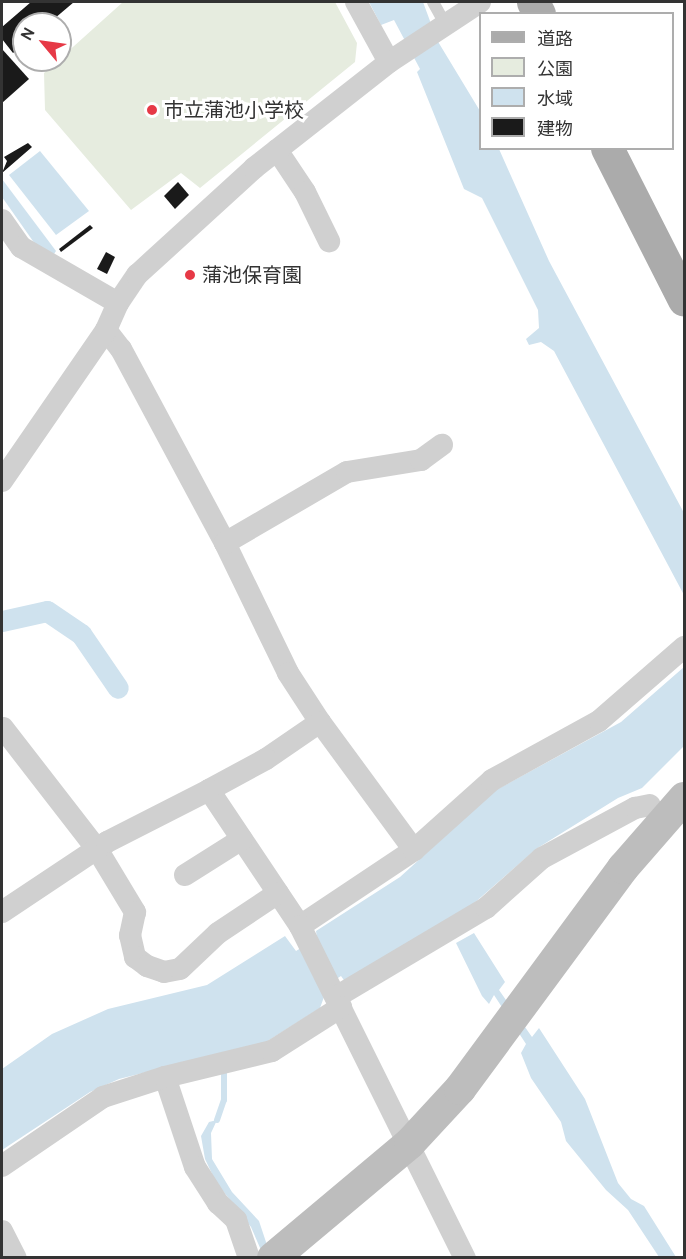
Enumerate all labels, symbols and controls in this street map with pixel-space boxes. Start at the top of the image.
north arrow [12,12,72,72]
legend [479,12,674,150]
text: N [17,24,39,44]
text: 道路 [537,28,573,50]
text: 公園 [537,58,573,80]
text: 水域 [537,88,573,110]
place label: 市立蒲池小学校 [164,98,304,122]
marker: 市立蒲池小学校 [145,103,159,117]
text: 建物 [537,118,573,140]
place label: 蒲池保育園 [202,263,302,287]
marker: 蒲池保育園 [183,268,197,282]

